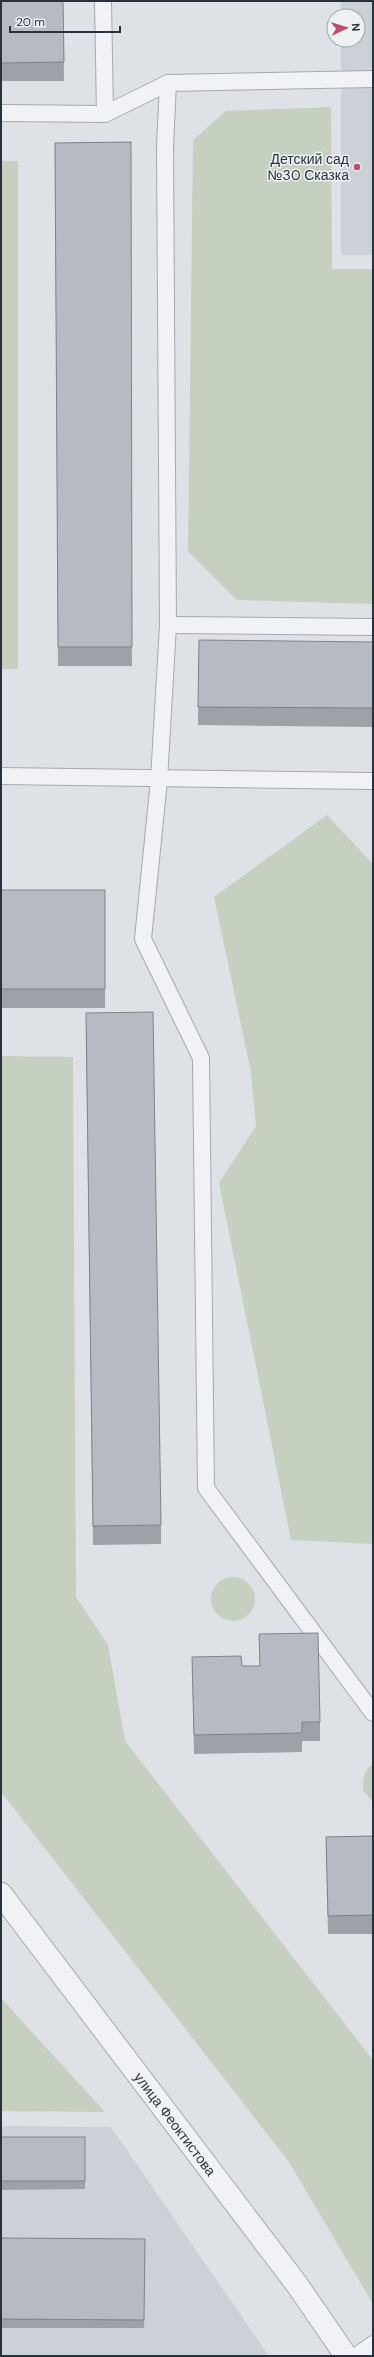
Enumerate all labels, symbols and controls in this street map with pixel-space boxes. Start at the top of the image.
scale bar [10,8,120,34]
north arrow [326,8,366,48]
text: 20 m [16,14,45,30]
text: N [349,23,363,32]
place label: Детский сад №30 Сказка [268,150,349,184]
marker: Детский сад №30 Сказка [352,162,362,172]
street label: улица Феоктистова [130,2069,220,2180]

